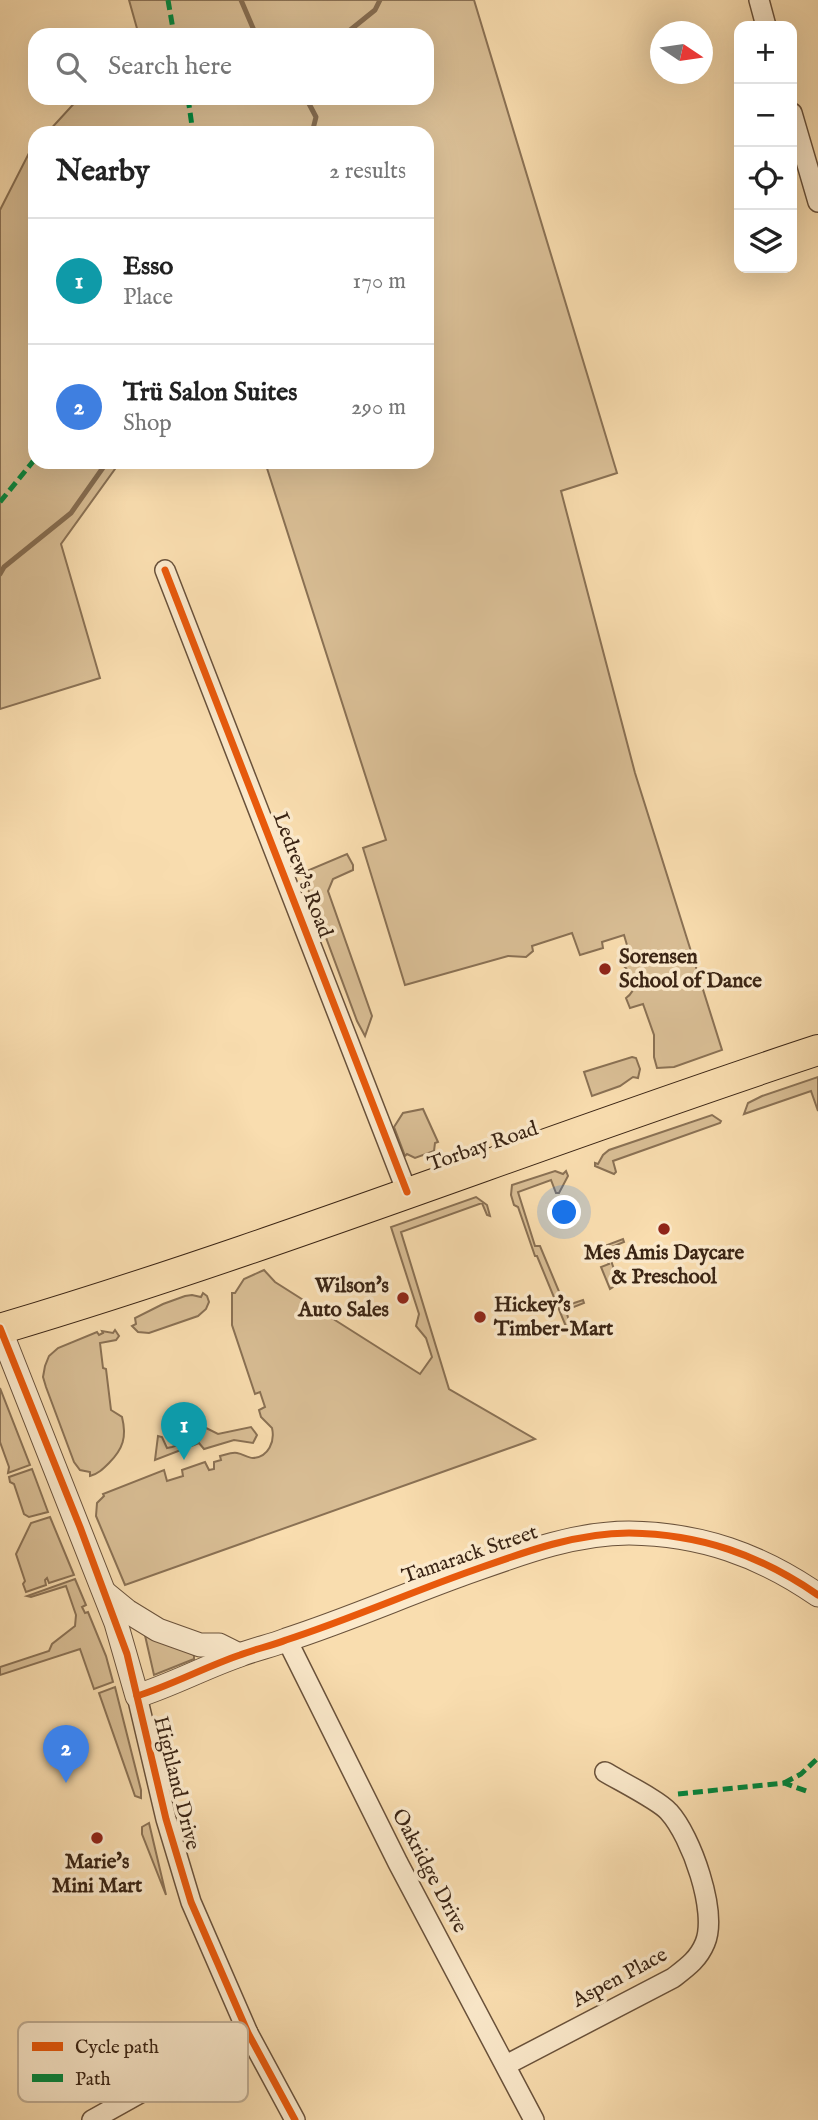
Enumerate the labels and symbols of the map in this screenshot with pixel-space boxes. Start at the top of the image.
north arrow [650,21,713,84]
street label: Ledrew's Road [266,808,339,942]
place label: Sorensen School of Dance [619,944,762,995]
marker: Sorensen School of Dance [597,961,613,977]
street label: Torbay Road [424,1115,542,1178]
your location [547,1195,581,1229]
marker: Mes Amis Daycare & Preschool [656,1221,672,1237]
place label: Mes Amis Daycare & Preschool [584,1240,745,1291]
place label: Wilson's Auto Sales [297,1273,389,1324]
marker: Wilson's Auto Sales [395,1290,411,1306]
place label: Hickey's Timber-Mart [493,1292,614,1343]
marker: Hickey's Timber-Mart [472,1309,488,1325]
pin: 1 [161,1402,207,1460]
street label: Tamarack Street [399,1519,541,1591]
street label: Highland Drive [146,1713,206,1853]
pin: 2 [43,1725,89,1783]
street label: Oakridge Drive [385,1804,473,1938]
marker: Marie's Mini Mart [89,1830,105,1846]
place label: Marie's Mini Mart [52,1849,143,1900]
street label: Aspen Place [567,1942,673,2015]
legend [18,2022,248,2102]
text: Cycle path [75,2036,159,2060]
text: Path [75,2068,111,2092]

